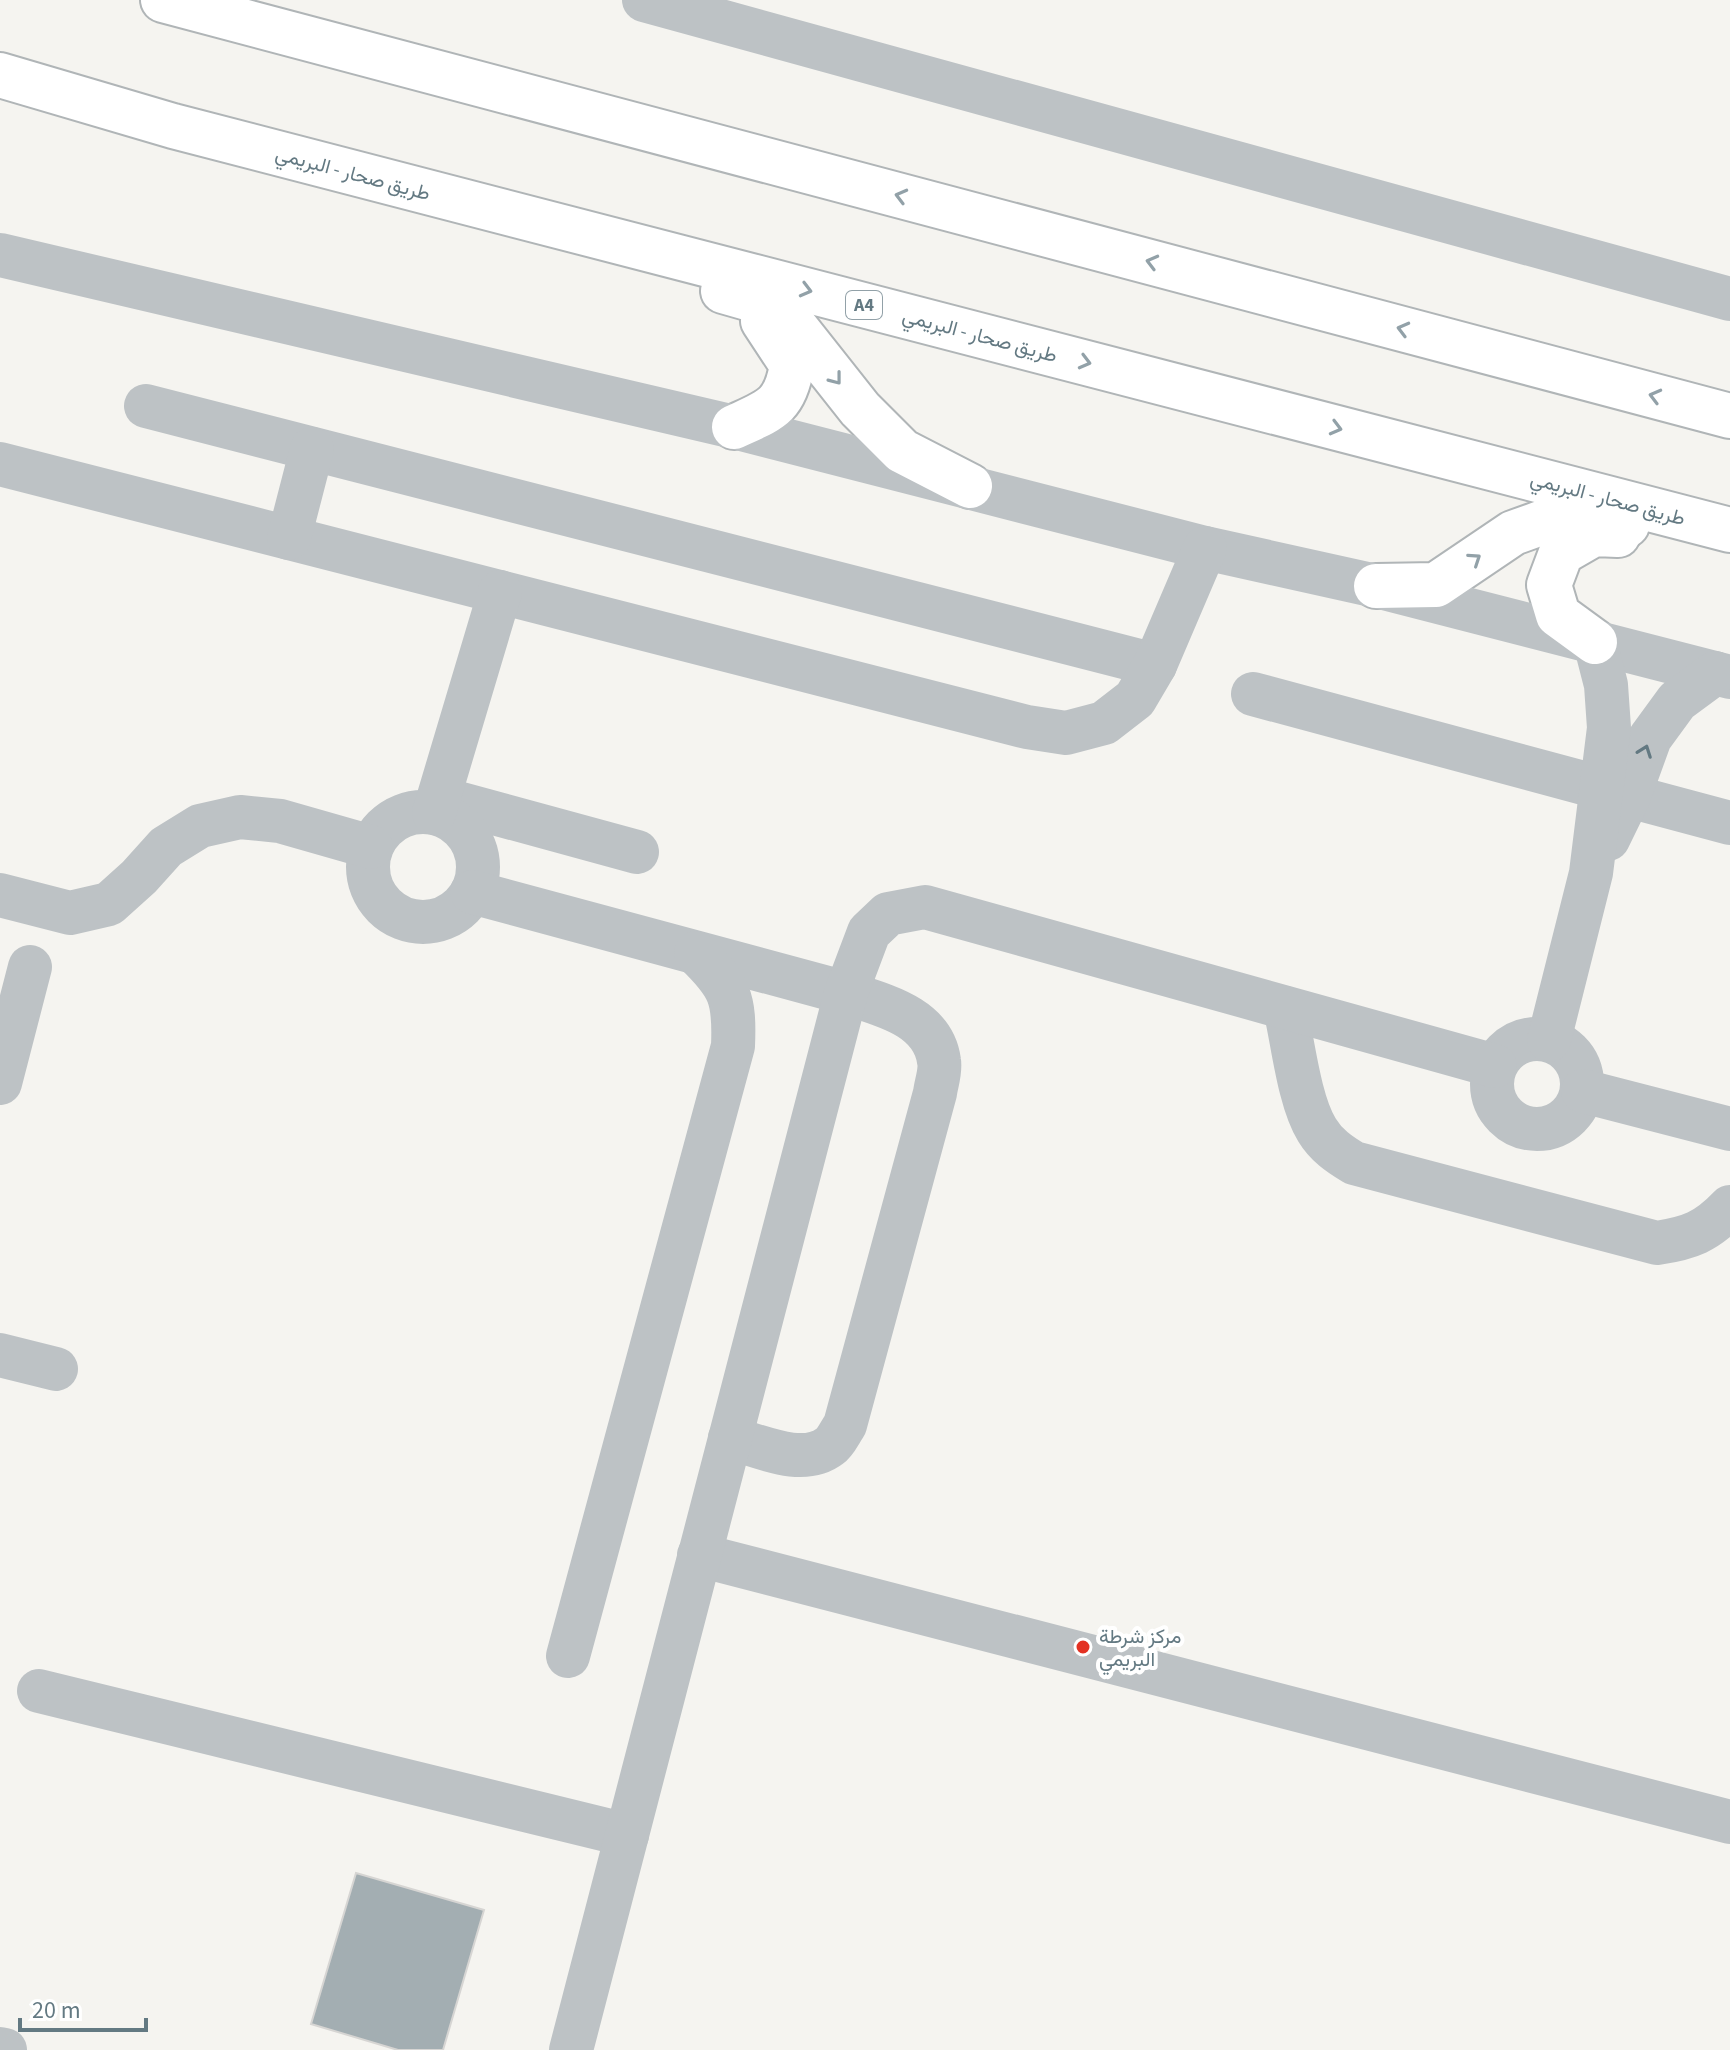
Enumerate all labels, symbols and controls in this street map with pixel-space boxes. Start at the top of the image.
street label: طريق صحار - البريمي [272,140,433,210]
one-way arrow [894,188,908,205]
one-way arrow [1146,255,1159,272]
one-way arrow [798,281,812,298]
road number: A4 [846,291,882,319]
street label: طريق صحار - البريمي [899,302,1060,372]
one-way arrow [1397,322,1411,339]
one-way arrow [1077,353,1091,370]
one-way arrow [827,370,841,385]
one-way arrow [1648,388,1662,405]
one-way arrow [1329,418,1343,435]
street label: طريق صحار - البريمي [1527,465,1688,535]
one-way arrow [1466,554,1480,569]
one-way arrow [1636,745,1652,759]
place label: مركز شرطة البريمي [1099,1623,1181,1676]
marker: مركز شرطة البريمي [1074,1638,1092,1656]
scale bar [20,1982,146,2032]
text: 20 m [32,1993,81,2028]

